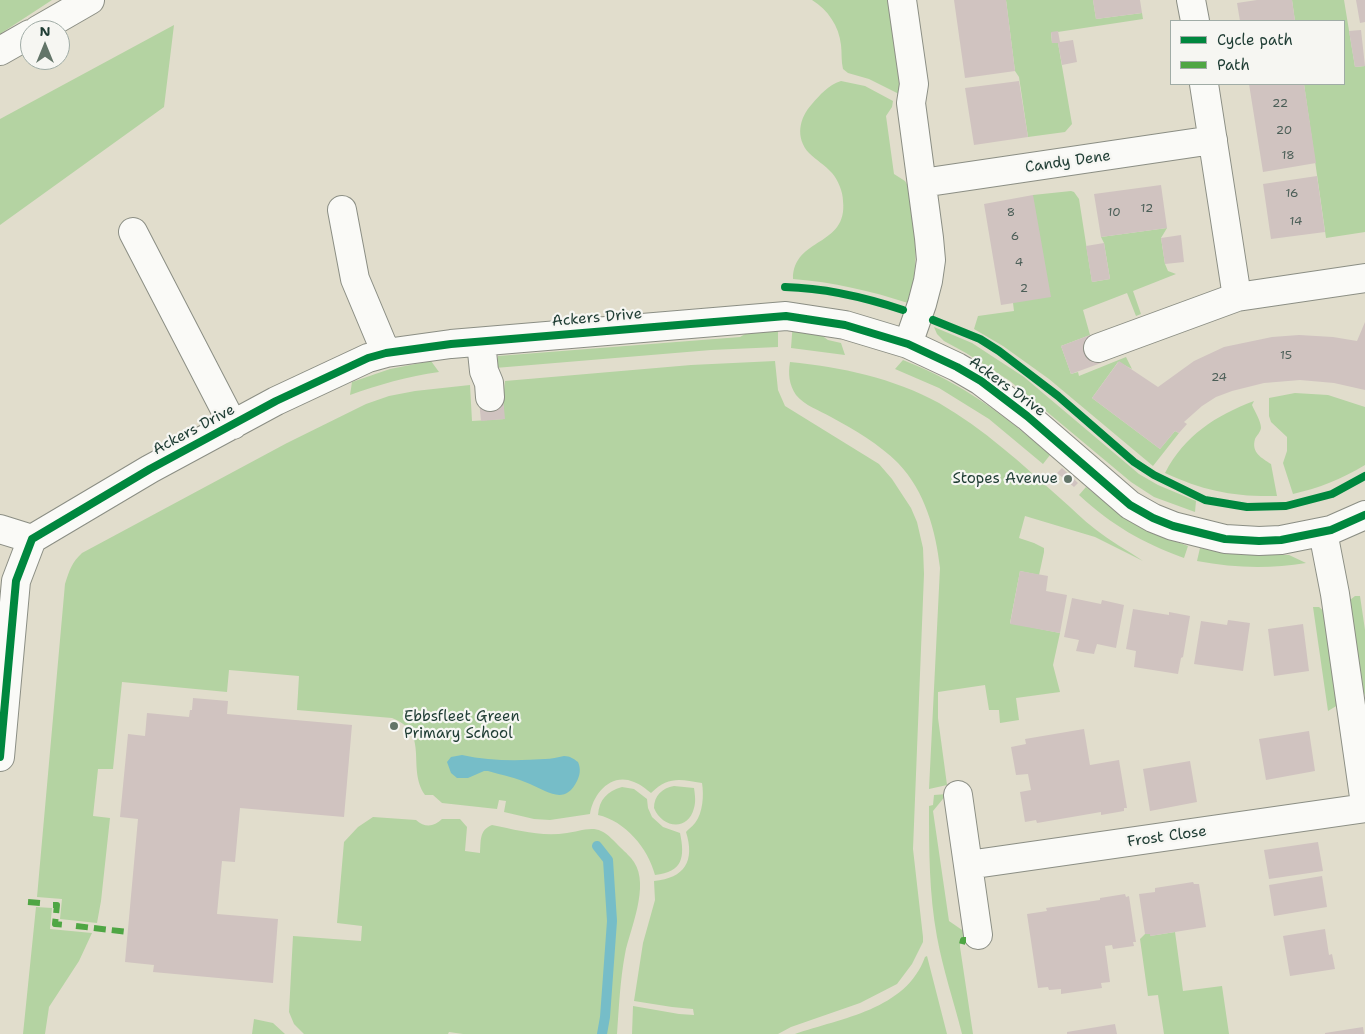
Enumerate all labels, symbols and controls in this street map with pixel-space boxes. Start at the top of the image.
north arrow [20,20,70,70]
legend [1170,20,1345,85]
text: N [39,22,51,40]
text: Cycle path [1217,30,1293,50]
text: Path [1217,55,1250,75]
house number: 22 [1272,97,1288,111]
house number: 20 [1276,124,1292,138]
street label: Candy Dene [1024,147,1112,177]
house number: 18 [1281,149,1295,163]
house number: 16 [1285,187,1299,201]
house number: 12 [1141,202,1153,216]
house number: 8 [1007,206,1015,220]
house number: 10 [1107,206,1121,220]
house number: 14 [1290,215,1302,229]
house number: 6 [1011,230,1019,244]
house number: 4 [1015,256,1023,270]
house number: 2 [1020,282,1028,296]
street label: Ackers Drive [551,305,643,331]
house number: 15 [1280,349,1292,363]
street label: Ackers Drive [965,353,1049,421]
house number: 24 [1211,371,1227,385]
street label: Ackers Drive [150,401,238,459]
place label: Stopes Avenue [952,470,1058,488]
marker: Stopes Avenue [1062,473,1074,485]
place label: Ebbsfleet Green Primary School [404,708,520,743]
marker: Ebbsfleet Green Primary School [388,720,400,732]
street label: Frost Close [1126,823,1208,851]

